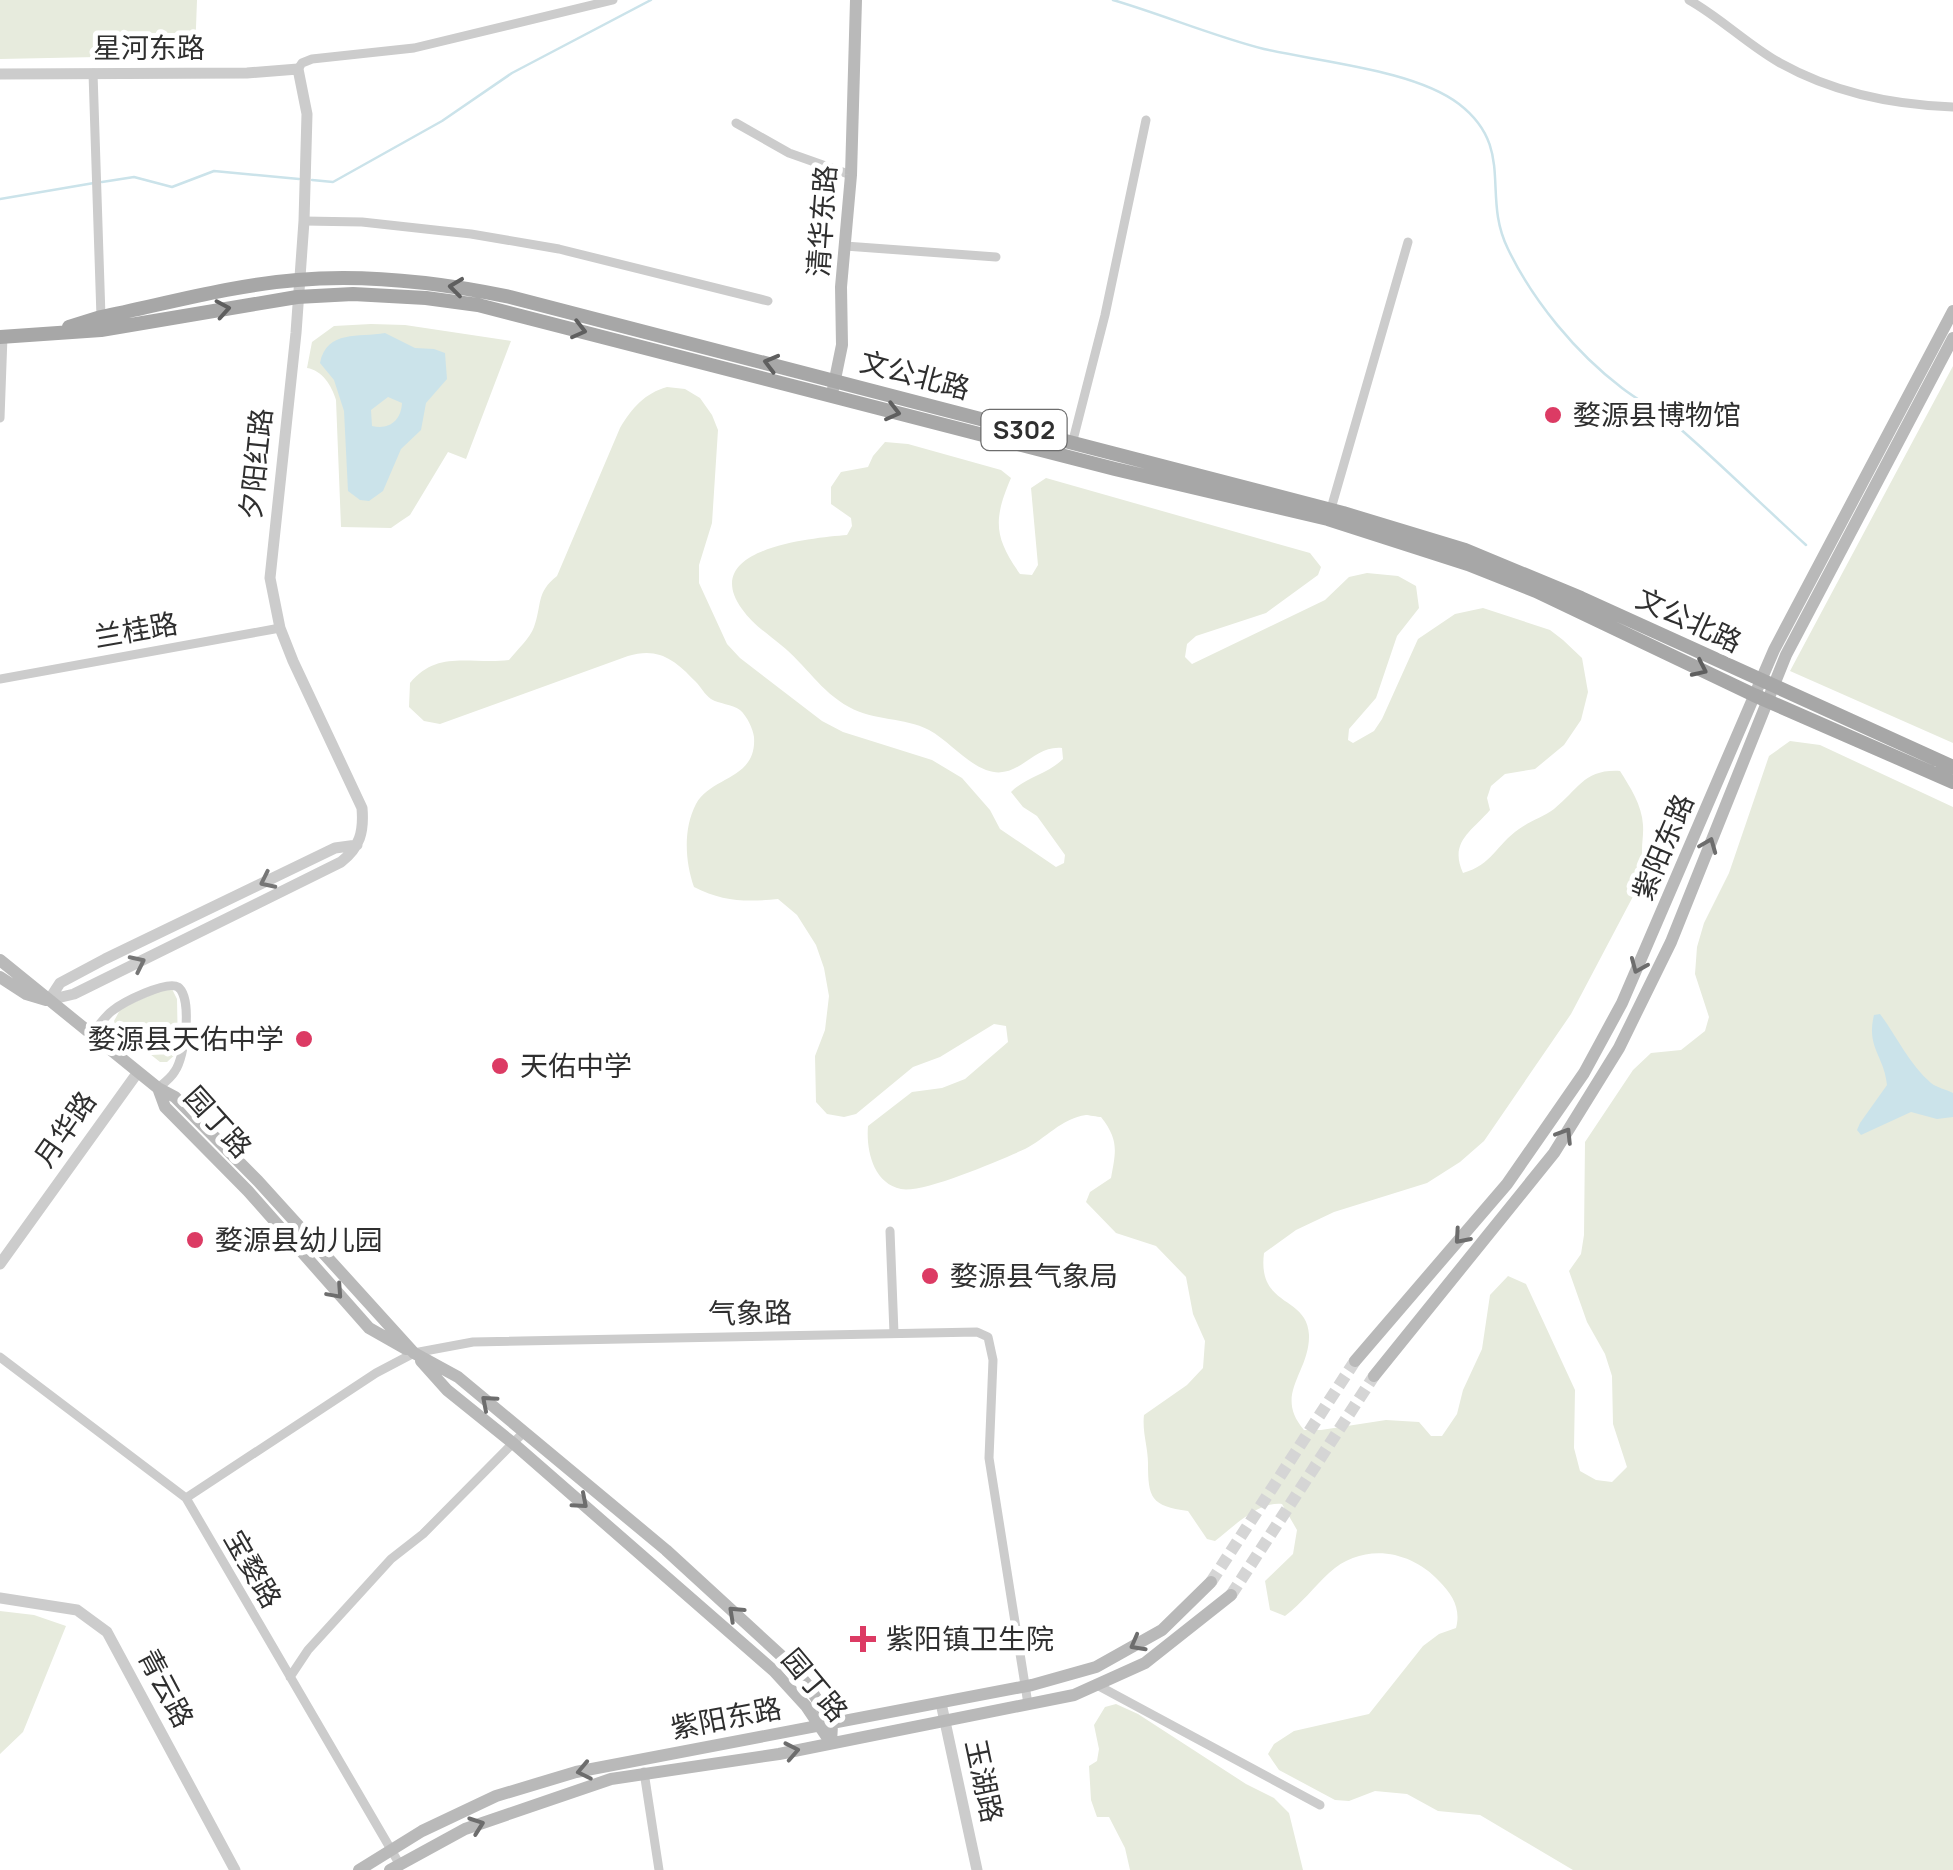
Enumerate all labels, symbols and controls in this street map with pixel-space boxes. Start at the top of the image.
street label: 星河东路 [93,28,205,66]
street label: 清华东路 [798,164,844,278]
one-way arrow [447,277,463,298]
one-way arrow [215,299,232,320]
one-way arrow [570,318,587,339]
street label: 文公北路 [856,341,974,407]
one-way arrow [763,354,780,375]
place label: 婺源县博物馆 [1573,395,1741,433]
one-way arrow [884,400,901,421]
marker: 婺源县博物馆 [1542,404,1564,426]
street label: 夕阳红路 [230,406,280,522]
road number: S302 [982,410,1066,450]
street label: 文公北路 [1631,578,1748,660]
street label: 兰桂路 [91,603,180,655]
one-way arrow [1690,656,1708,676]
street label: 紫阳东路 [1623,788,1701,906]
one-way arrow [1698,838,1718,855]
one-way arrow [260,868,278,888]
one-way arrow [128,955,146,975]
one-way arrow [1630,956,1650,974]
place label: 婺源县天佑中学 [88,1019,284,1057]
marker: 婺源县天佑中学 [293,1028,315,1050]
place label: 天佑中学 [520,1046,632,1084]
marker: 天佑中学 [489,1055,511,1077]
street label: 园丁路 [177,1077,261,1165]
street label: 月华路 [25,1083,104,1174]
one-way arrow [1552,1128,1571,1146]
place label: 婺源县幼儿园 [215,1220,383,1258]
one-way arrow [1455,1225,1473,1244]
marker: 婺源县幼儿园 [184,1229,206,1251]
place label: 婺源县气象局 [950,1256,1118,1294]
marker: 婺源县气象局 [919,1265,941,1287]
one-way arrow [324,1280,342,1299]
street label: 气象路 [708,1292,792,1332]
one-way arrow [481,1396,499,1414]
one-way arrow [569,1490,588,1508]
street label: 宝婺路 [216,1523,291,1614]
one-way arrow [728,1607,747,1625]
place label: 紫阳镇卫生院 [886,1619,1054,1657]
marker: 紫阳镇卫生院 [850,1626,876,1652]
one-way arrow [1130,1631,1148,1651]
street label: 园丁路 [774,1640,857,1729]
street label: 青云路 [130,1642,203,1734]
street label: 紫阳东路 [667,1688,784,1746]
street label: 玉湖路 [958,1736,1012,1826]
one-way arrow [784,1741,800,1762]
one-way arrow [576,1759,593,1780]
one-way arrow [467,1816,484,1837]

